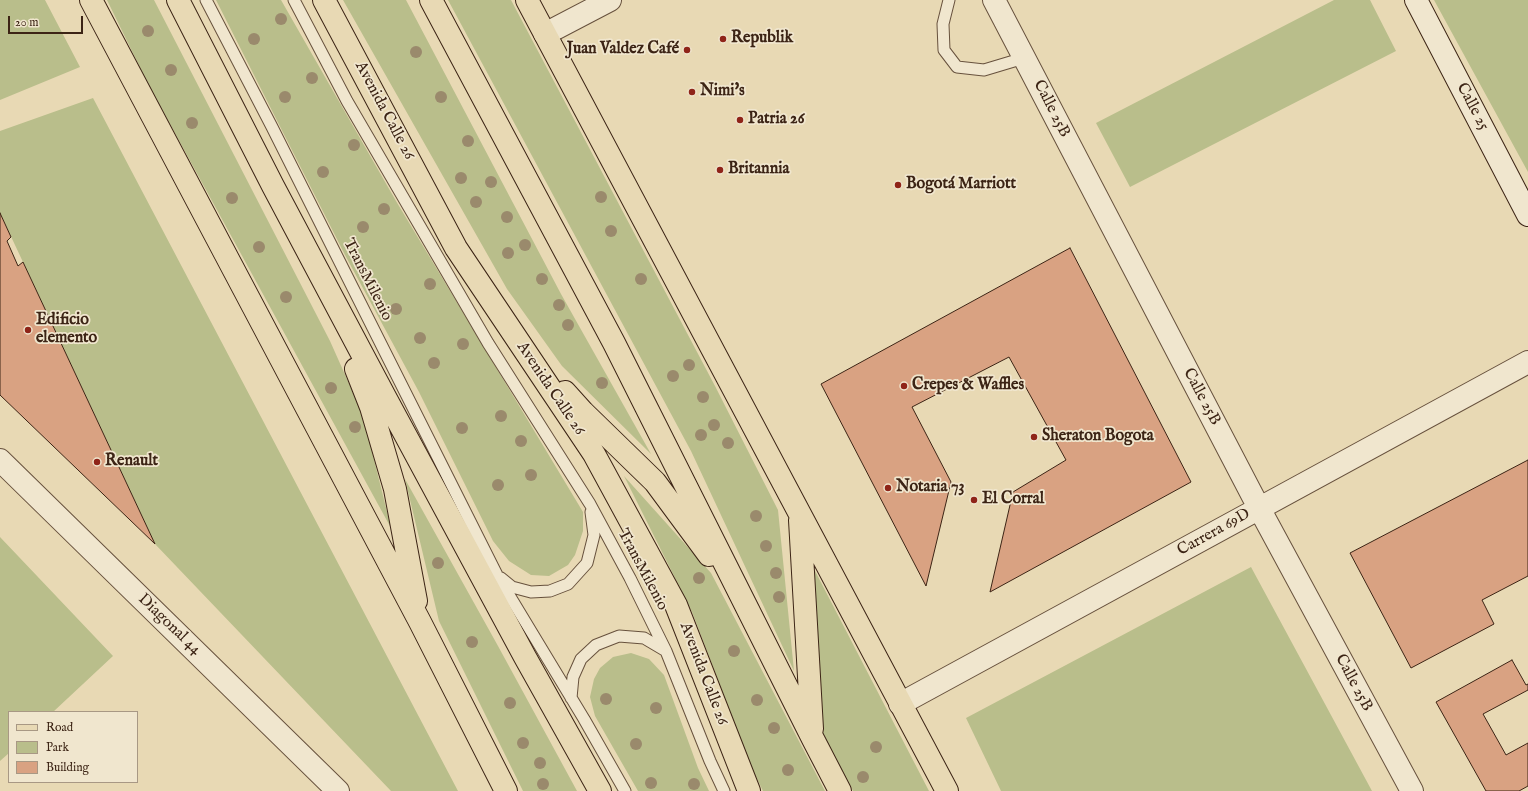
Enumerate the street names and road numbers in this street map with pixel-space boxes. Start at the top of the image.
street label: Avenida Calle 26 [350,59,418,163]
street label: Calle 25B [1028,77,1074,141]
street label: Calle 25 [1452,80,1492,134]
street label: TransMilenio [338,236,396,324]
street label: Avenida Calle 26 [512,339,588,439]
street label: Calle 25B [1178,365,1224,429]
street label: Carrera 69D [1174,505,1254,561]
street label: TransMilenio [612,526,672,614]
street label: Diagonal 44 [133,590,205,660]
street label: Avenida Calle 26 [675,620,731,728]
street label: Calle 25B [1330,651,1376,715]

